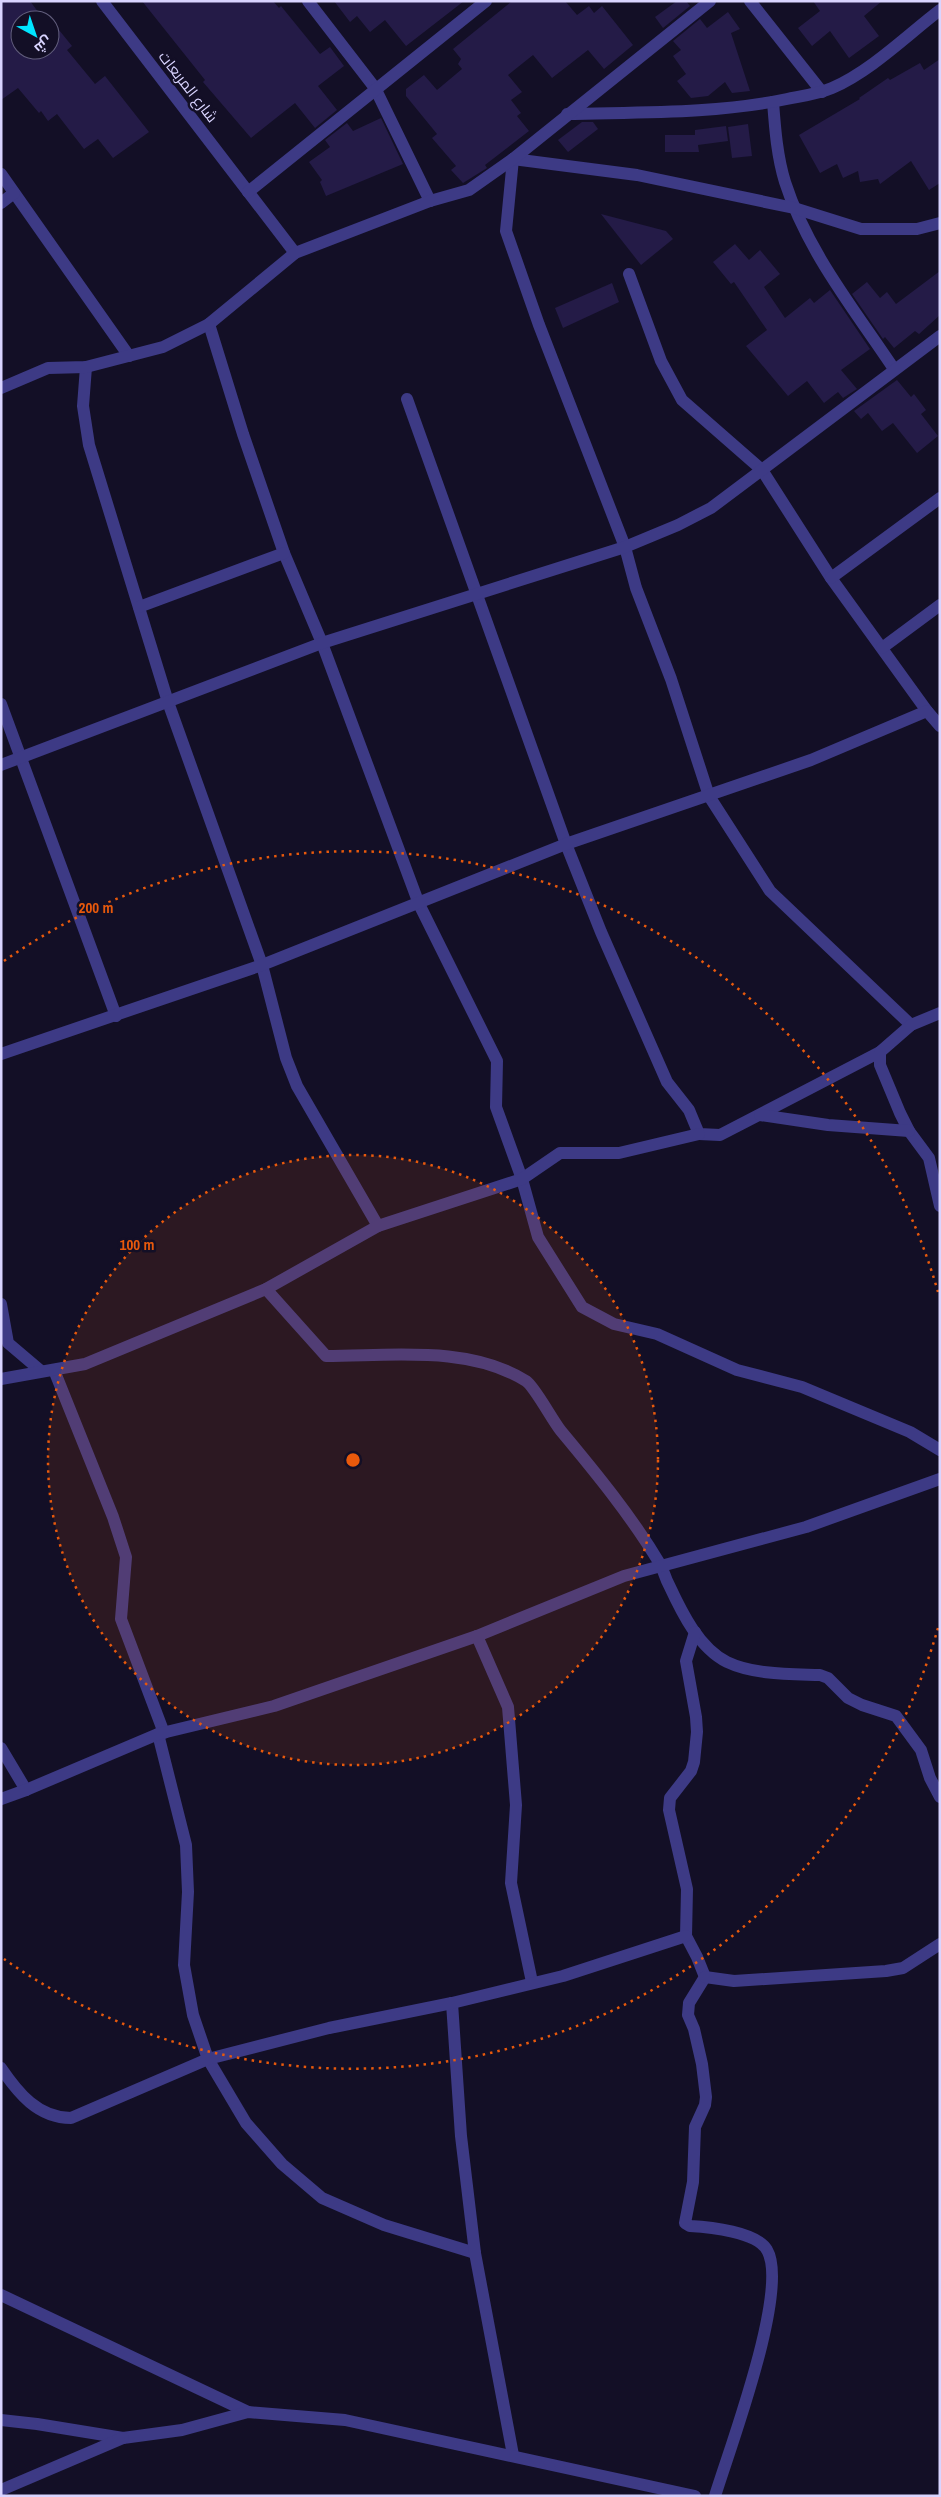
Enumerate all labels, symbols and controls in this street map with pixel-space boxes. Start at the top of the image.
north arrow [10,10,60,60]
text: ش [31,32,56,58]
street label: شارع المربعات [153,47,223,127]
text: 200 m [79,897,113,918]
text: 100 m [120,1234,154,1255]
centre of rings [344,1451,362,1469]

